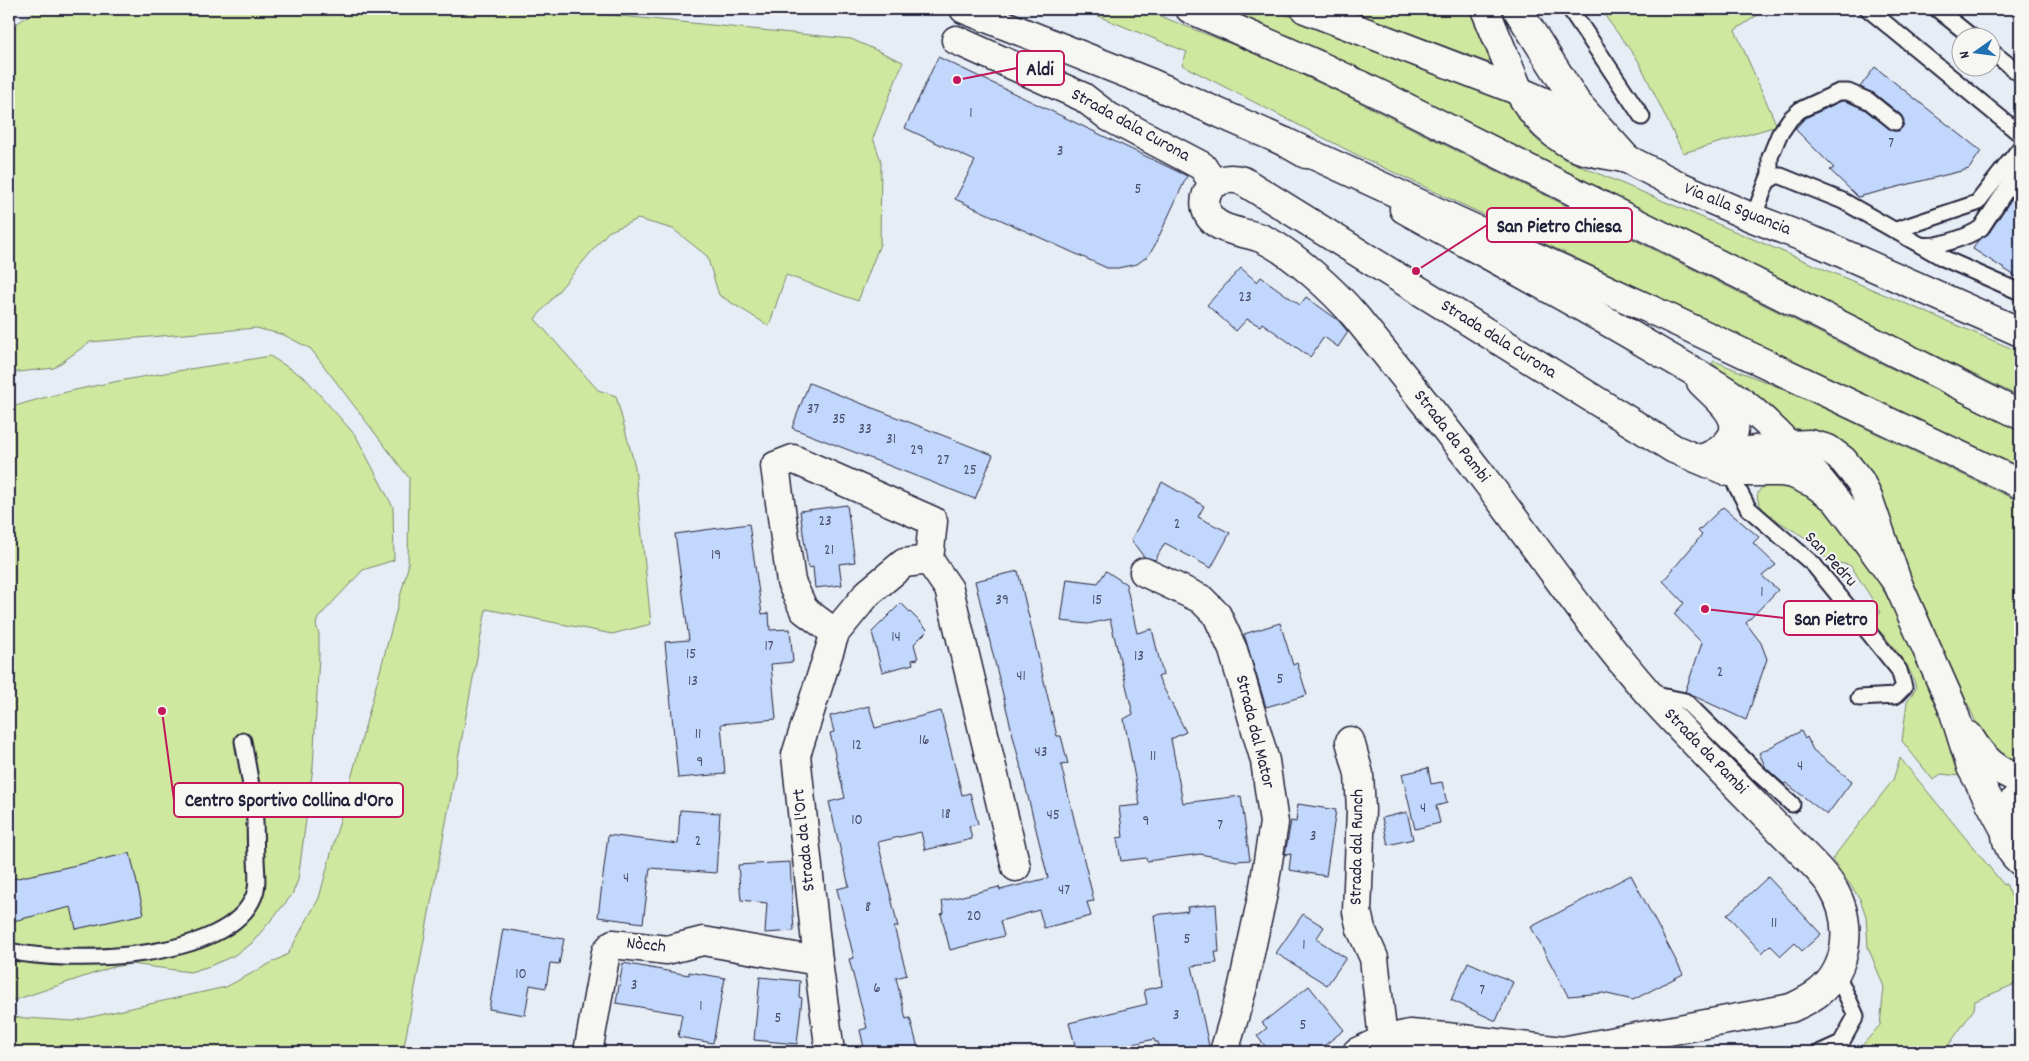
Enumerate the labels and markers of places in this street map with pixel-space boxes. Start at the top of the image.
callout: Aldi [1017,51,1064,85]
callout: San Pietro Chiesa [1487,208,1632,242]
callout: San Pietro [1784,601,1877,635]
callout: Centro Sportivo Collina d'Oro [174,783,403,817]

